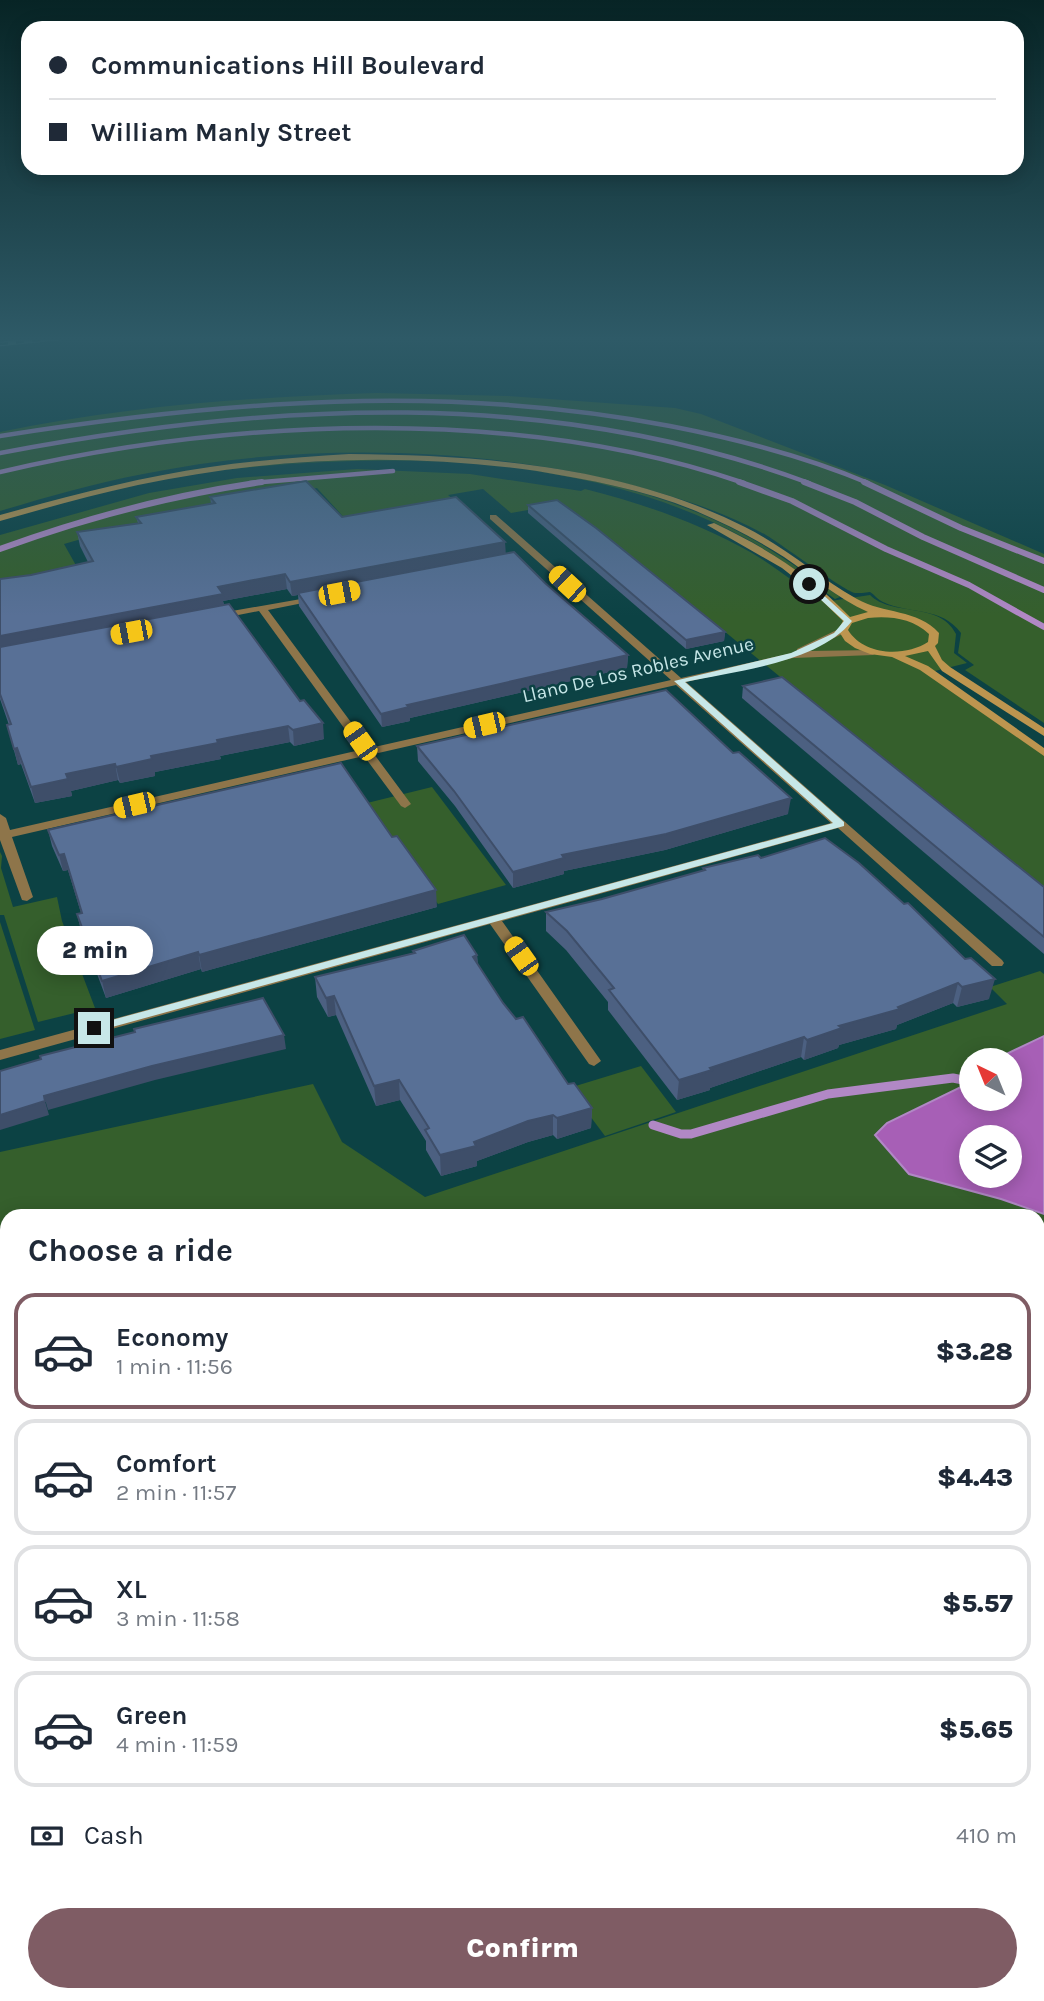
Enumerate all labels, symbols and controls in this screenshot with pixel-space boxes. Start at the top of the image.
text: Communications Hill Boulevard [91,50,485,81]
text: William Manly Street [91,117,352,148]
car [545,562,590,606]
route start [793,568,825,600]
car [317,579,362,607]
car [109,618,154,646]
street label: Llano De Los Robles Avenue [520,633,756,707]
car [462,710,507,740]
car [340,718,381,764]
car [112,790,157,820]
callout: 2 min [36,926,152,976]
car [501,933,542,979]
text: 2 min [62,937,128,964]
route end [78,1012,110,1044]
north arrow [959,1048,1022,1111]
map controls [959,1048,1022,1188]
button: layers [959,1125,1022,1188]
text: Choose a ride [28,1232,233,1269]
icon: car [32,1320,95,1383]
text: Economy [116,1322,228,1353]
text: $3.28 [936,1336,1013,1367]
text: 1 min · 11:56 [116,1353,233,1380]
icon: car [32,1446,95,1509]
text: Comfort [116,1448,217,1479]
text: $4.43 [937,1462,1013,1493]
text: 2 min · 11:57 [116,1479,236,1506]
icon: car [32,1572,95,1635]
text: XL [116,1574,147,1605]
text: $5.57 [942,1588,1013,1619]
text: 3 min · 11:58 [116,1605,240,1632]
icon: car [32,1698,95,1761]
text: Green [116,1700,188,1731]
text: $5.65 [939,1714,1013,1745]
text: 4 min · 11:59 [116,1731,238,1758]
icon: cash [28,1817,66,1855]
text: Cash [84,1820,144,1851]
text: 410 m [956,1822,1017,1849]
button: Confirm [28,1908,1017,1988]

